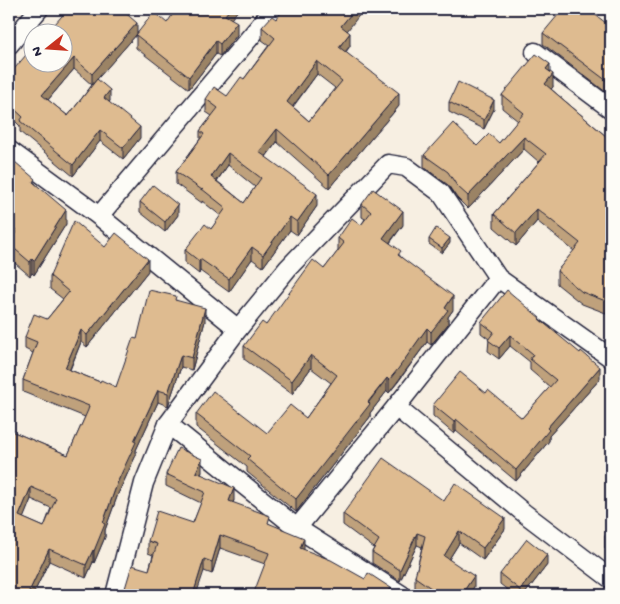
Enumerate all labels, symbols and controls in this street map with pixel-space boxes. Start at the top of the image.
north arrow [22,22,72,72]
text: N [28,44,47,58]

